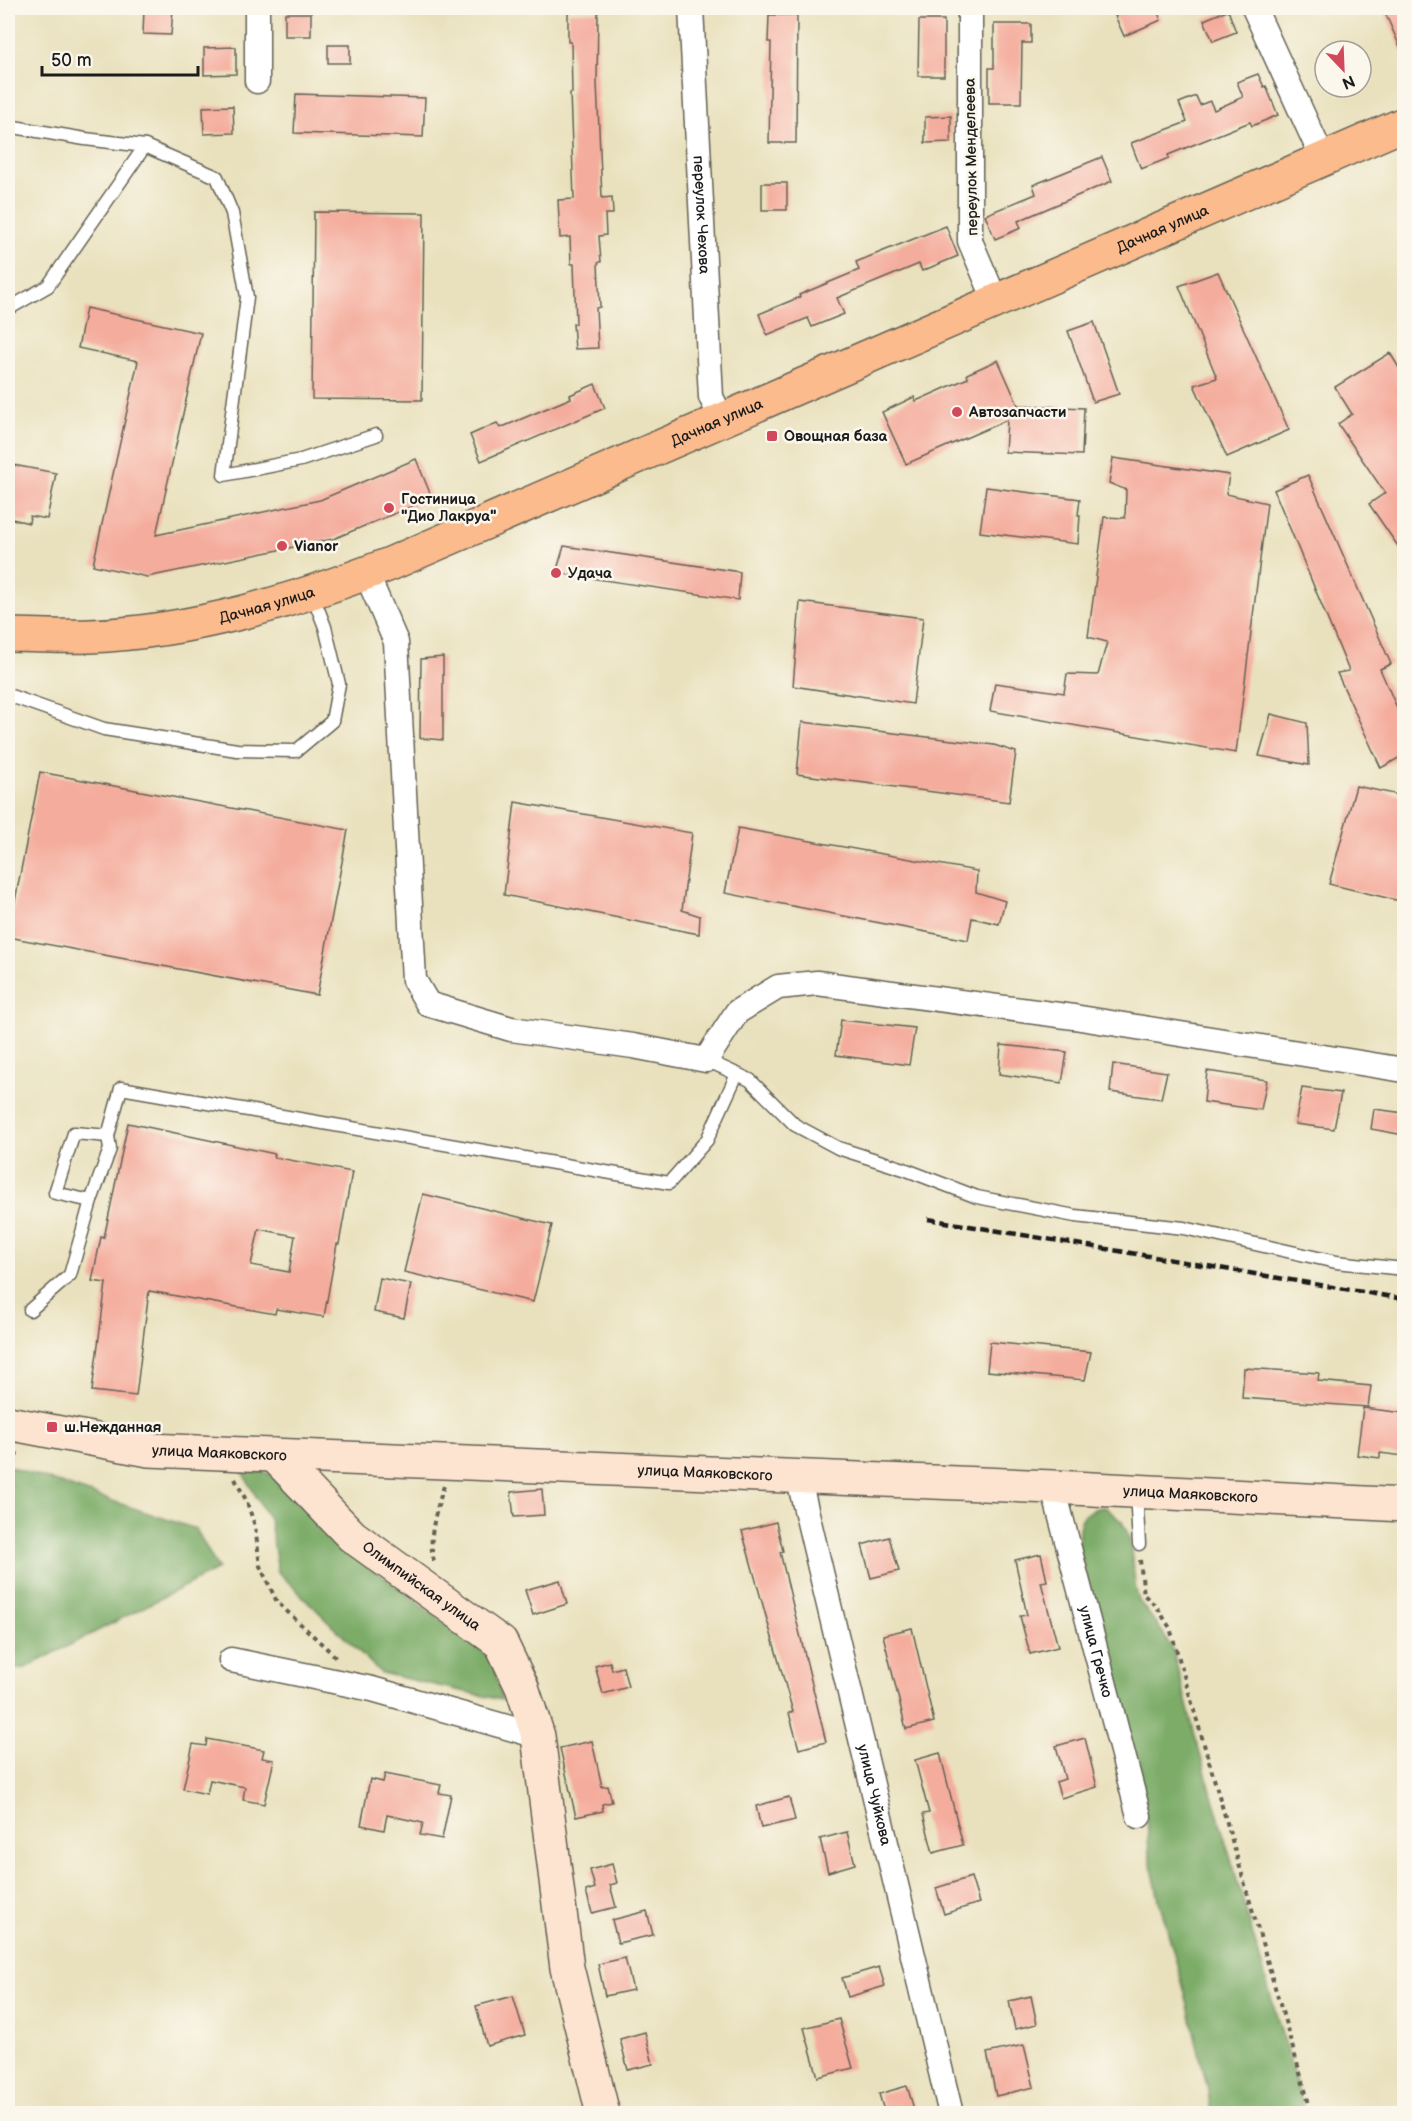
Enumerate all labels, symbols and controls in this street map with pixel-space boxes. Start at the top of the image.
scale bar [42,39,198,77]
north arrow [1313,39,1373,99]
text: 50 m [51,50,92,71]
text: N [1339,70,1358,93]
street label: переулок Менделеева [961,78,982,236]
street label: переулок Чехова [689,155,714,275]
street label: Дачная улица [1114,201,1212,258]
street label: Дачная улица [668,394,766,451]
place label: Автозапчасти [968,403,1066,422]
marker: Автозапчасти [950,405,964,419]
place label: Овощная база [784,427,888,446]
marker: Овощная база [765,429,779,443]
place label: Гостиница "Дио Лакруа" [401,490,497,526]
marker: Гостиница "Дио Лакруа" [382,501,396,515]
place label: Vianor [294,537,339,556]
marker: Vianor [275,539,289,553]
place label: Удача [568,564,612,583]
marker: Удача [549,566,563,580]
street label: Дачная улица [217,583,317,628]
place label: ш.Нежданная [64,1418,161,1437]
marker: ш.Нежданная [45,1420,59,1434]
street label: улица Маяковского [151,1441,287,1466]
street label: улица Маяковского [637,1461,773,1486]
street label: улица Маяковского [1123,1482,1259,1508]
street label: Олимпийская улица [358,1537,484,1635]
street label: улица Гречко [1074,1604,1117,1700]
street label: улица Чуйкова [853,1743,895,1848]

